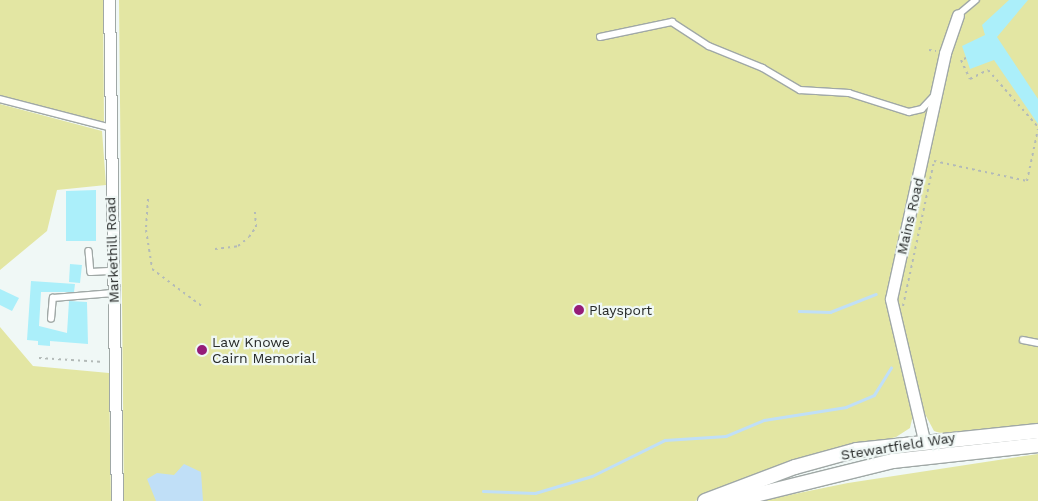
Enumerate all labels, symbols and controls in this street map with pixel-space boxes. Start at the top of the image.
street label: Mains Road [893,176,927,256]
street label: Markethill Road [102,196,122,304]
place label: Playsport [589,302,652,318]
marker: Playsport [573,304,585,316]
place label: Law Knowe Cairn Memorial [212,334,316,367]
marker: Law Knowe Cairn Memorial [196,344,208,356]
street label: Stewartfield Way [839,429,957,463]

